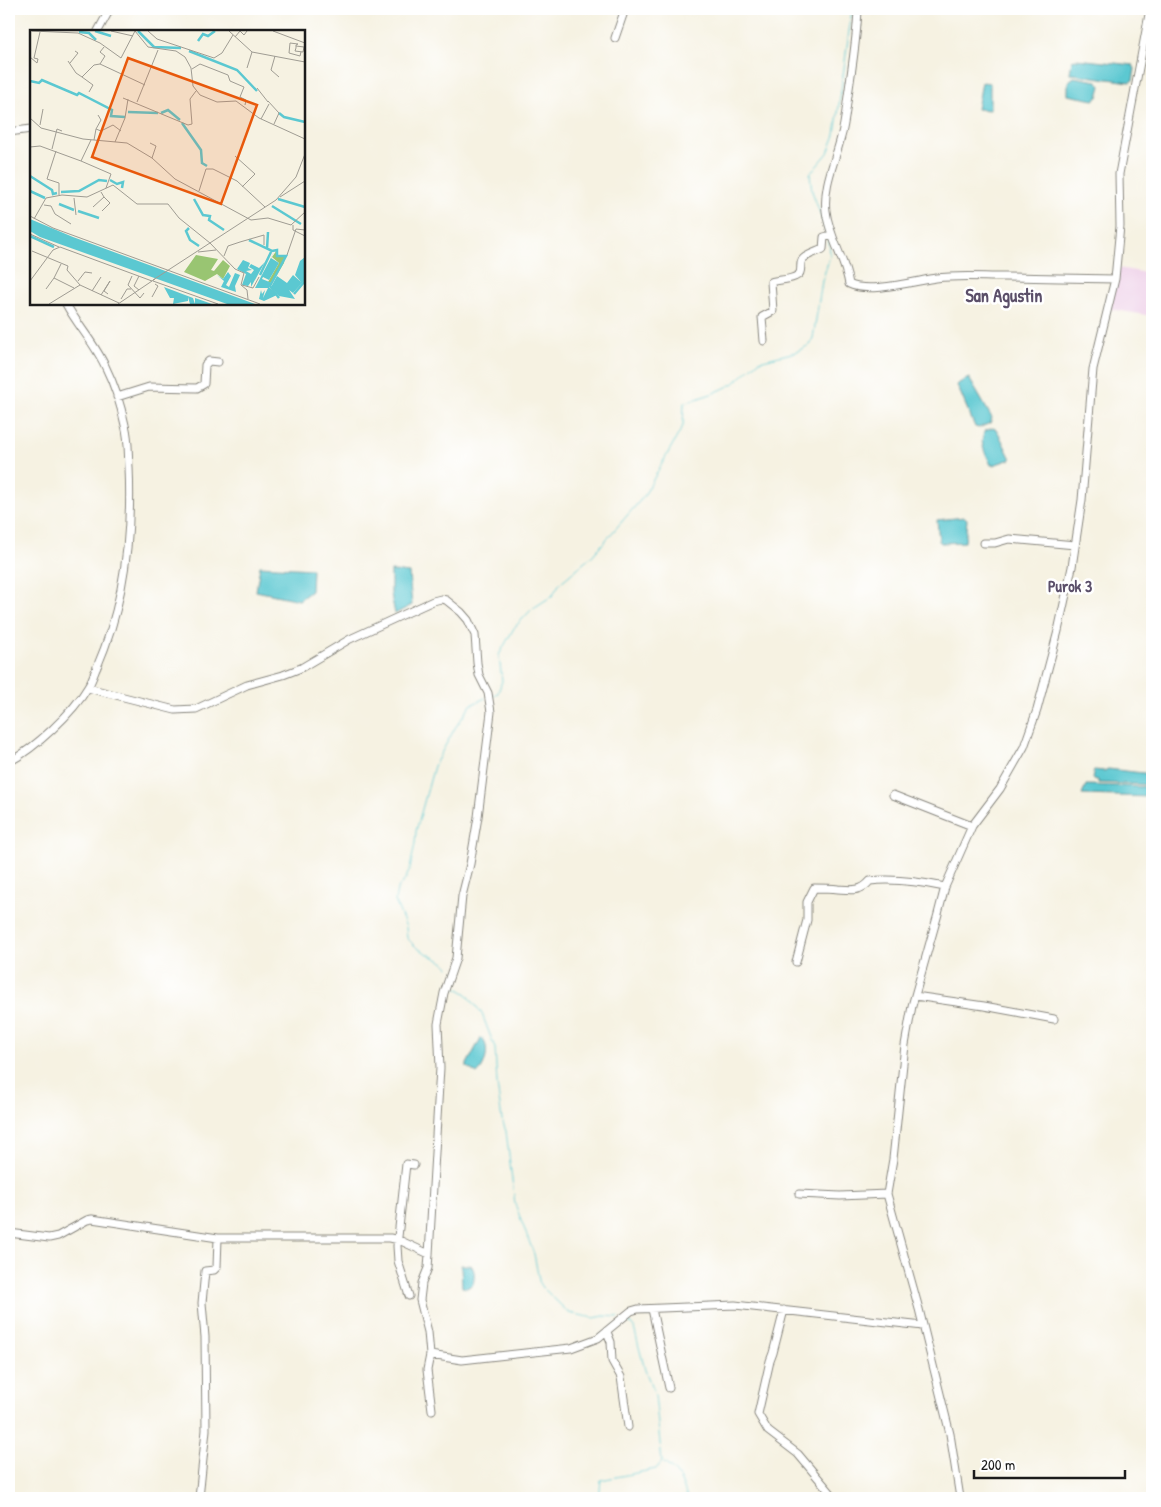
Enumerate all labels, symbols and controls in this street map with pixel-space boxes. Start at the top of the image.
inset map [30,30,305,305]
district label: San Agustin [966,283,1042,309]
district label: Purok 3 [1048,575,1092,597]
scale bar [974,1447,1125,1479]
text: 200 m [981,1454,1015,1475]

